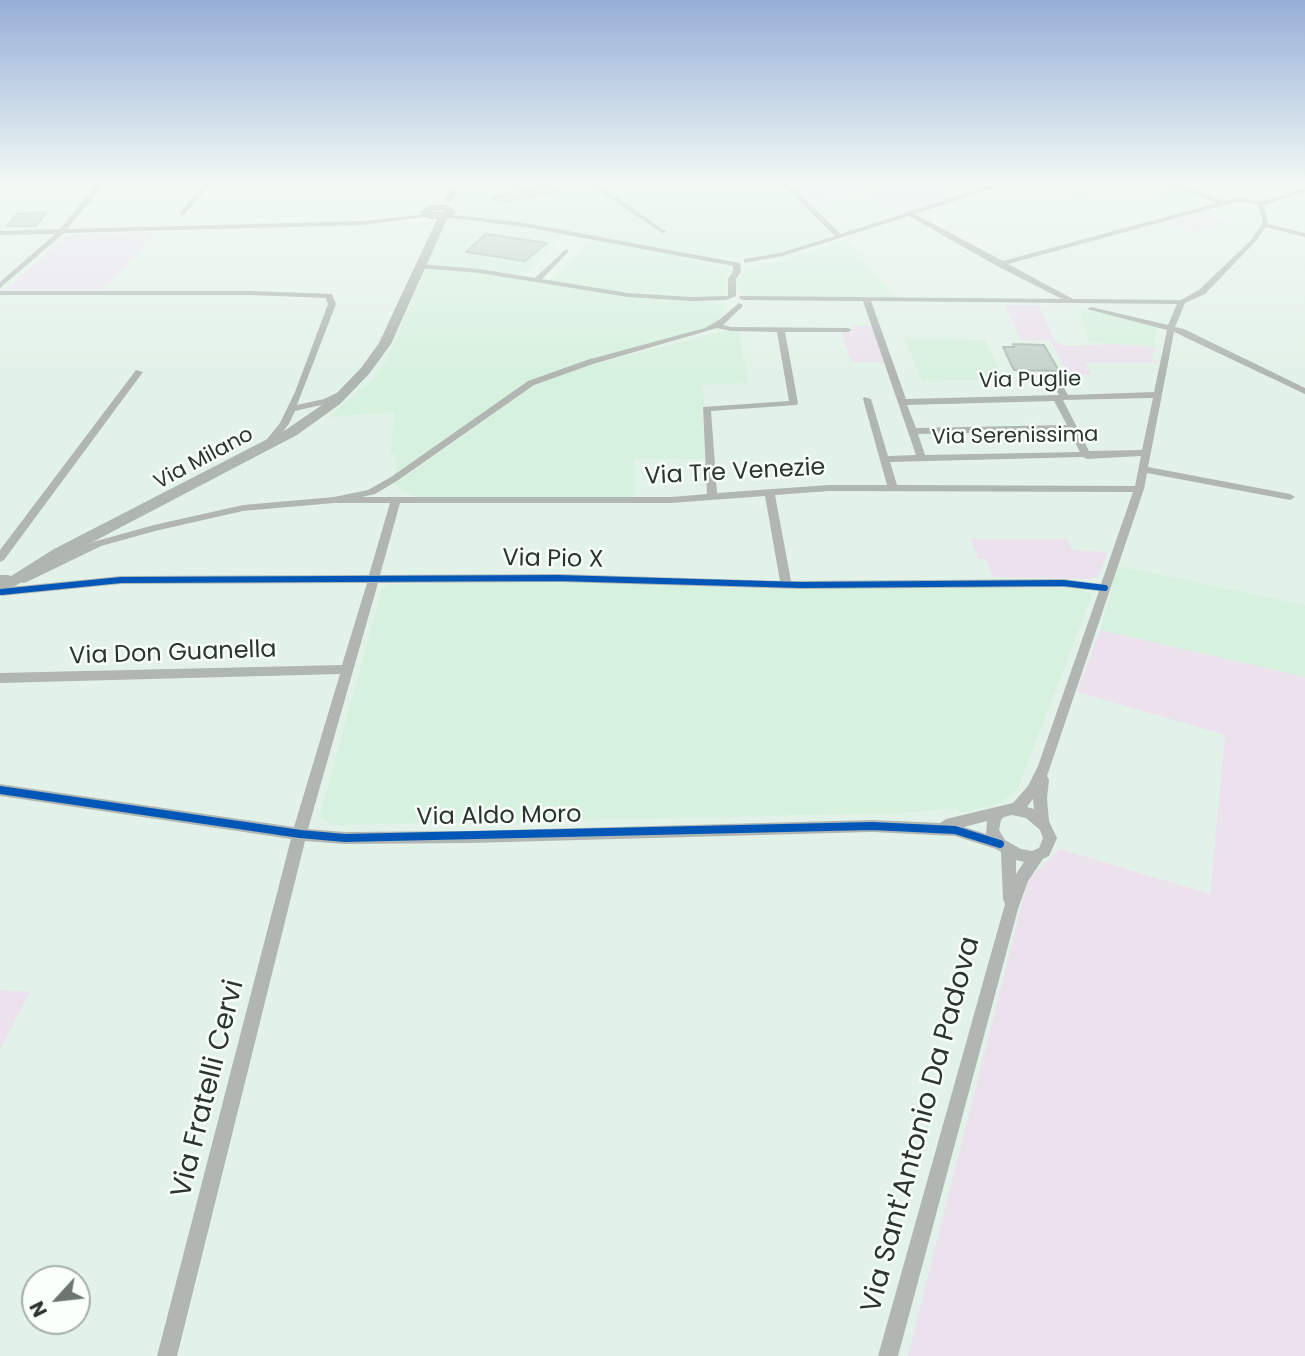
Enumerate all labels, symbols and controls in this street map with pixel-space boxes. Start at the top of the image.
street label: Via Puglie [979,368,1081,394]
street label: Via Milano [150,422,258,496]
street label: Via Serenissima [931,423,1099,451]
street label: Via Tre Venezie [644,454,826,492]
street label: Via Pio X [502,545,604,575]
street label: Via Don Guanella [69,636,277,672]
street label: Via Aldo Moro [416,801,582,833]
street label: Via Sant'Antonio Da Padova [856,933,988,1317]
street label: Via Fratelli Cervi [166,977,252,1201]
north arrow [21,1265,91,1335]
text: N [23,1296,54,1321]

